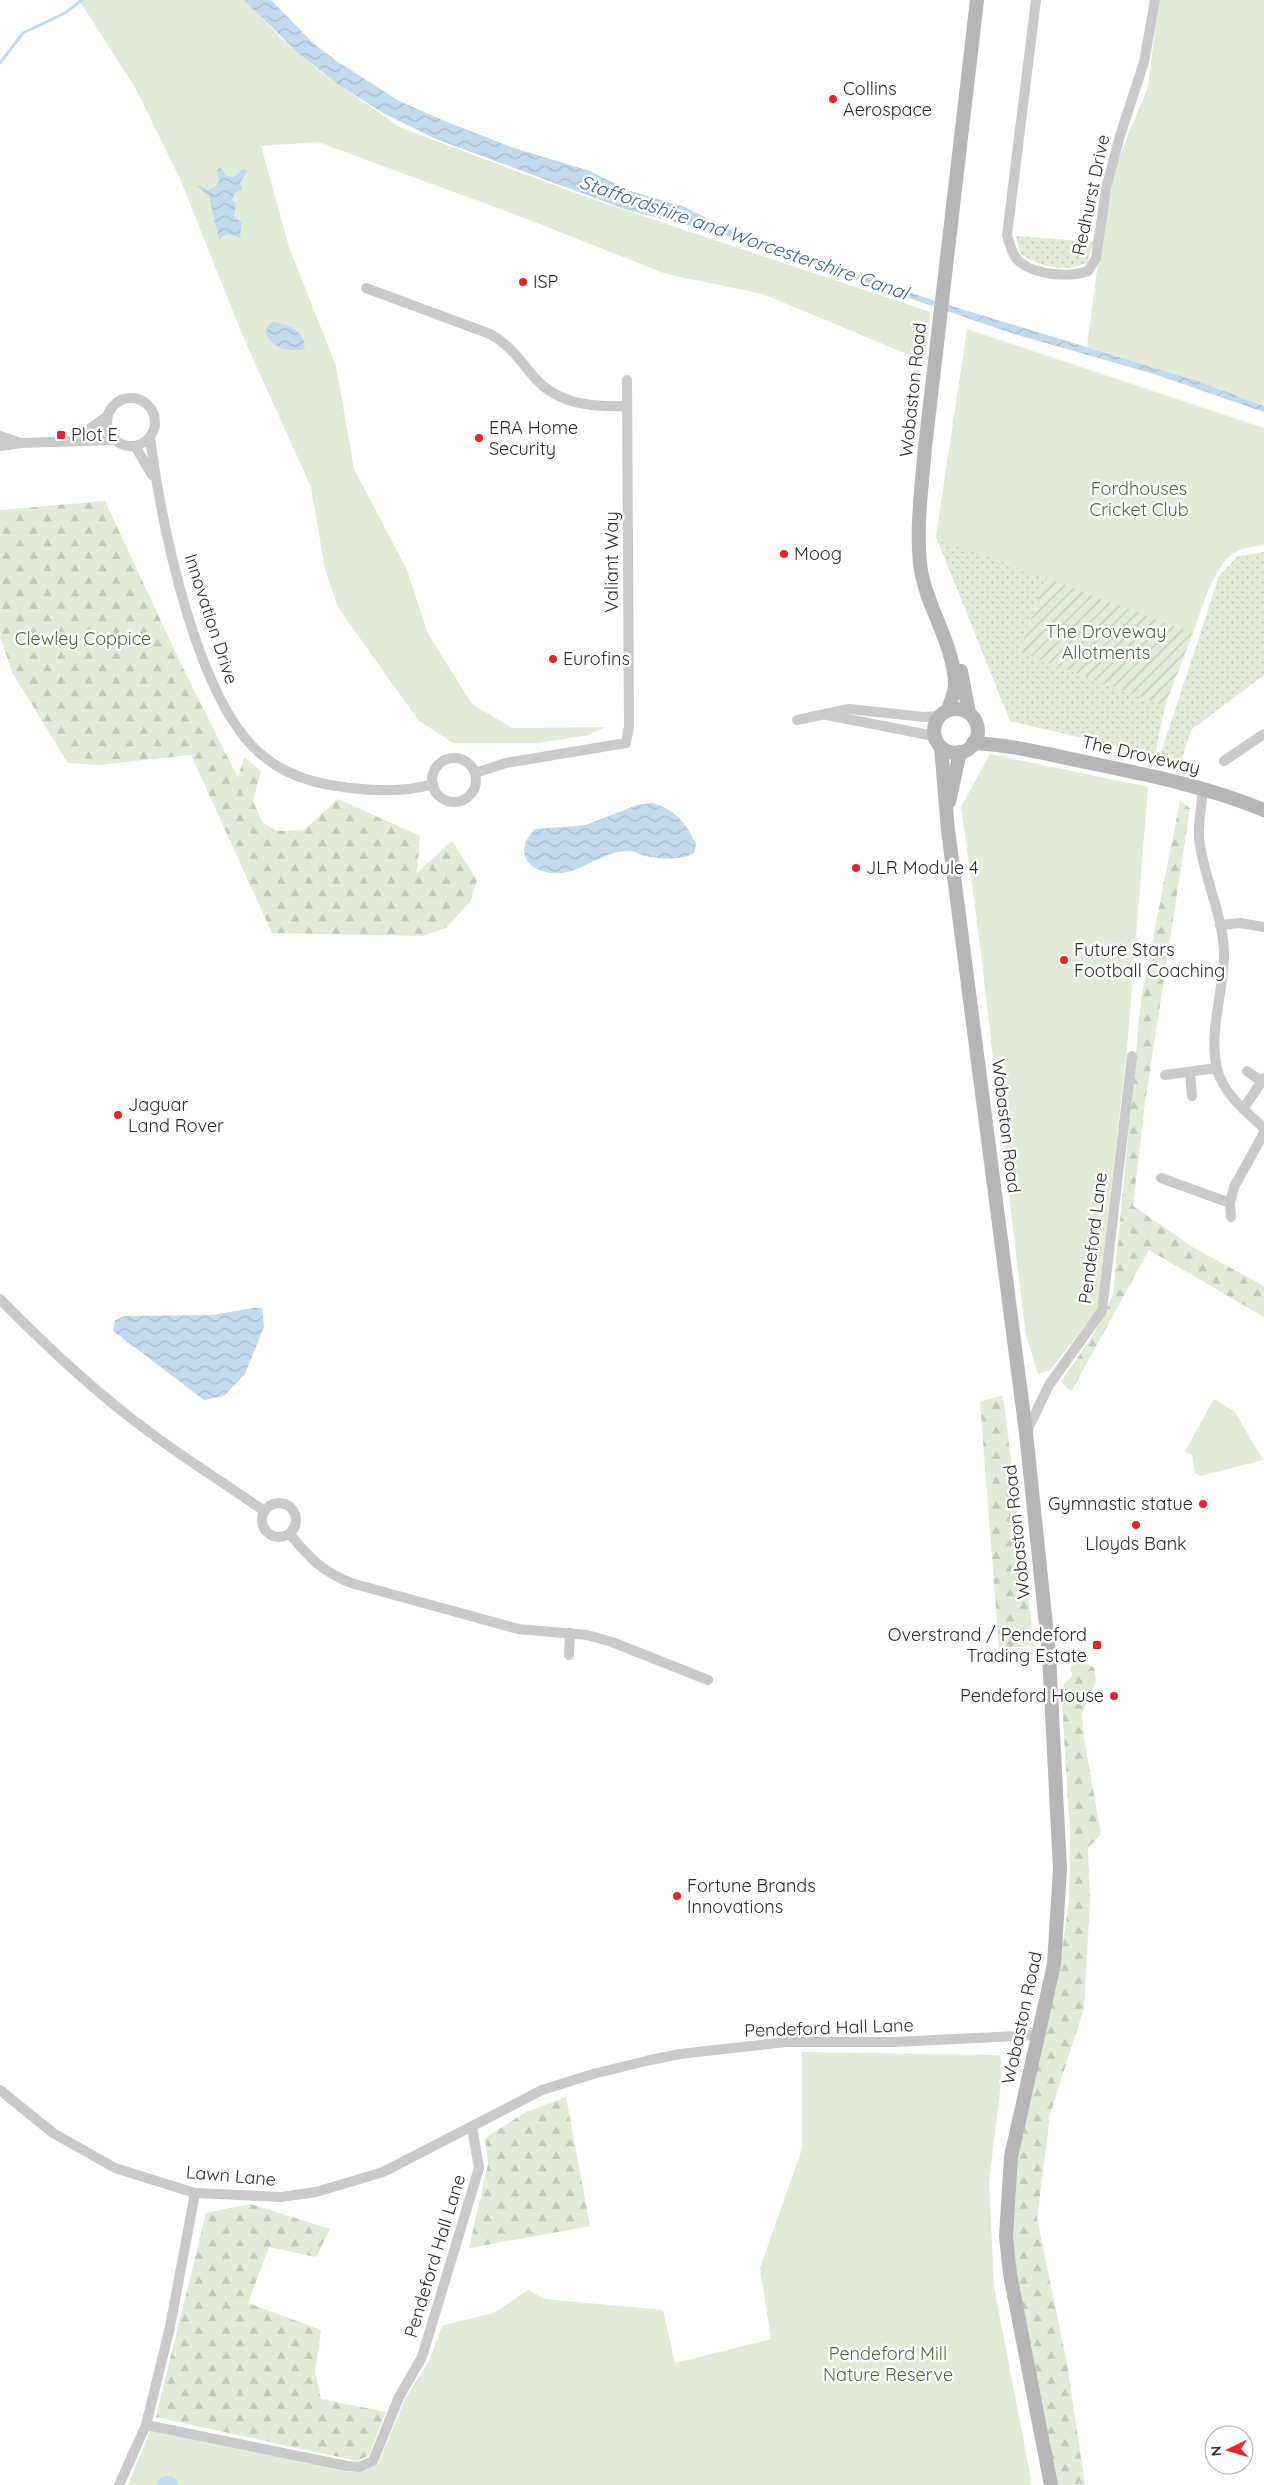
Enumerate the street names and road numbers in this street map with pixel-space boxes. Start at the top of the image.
street label: Redhurst Drive [1066,132,1115,258]
street label: Wobaston Road [894,322,931,458]
street label: Valiant Way [600,511,623,613]
street label: Innovation Drive [180,551,243,687]
street label: The Droveway [1080,730,1203,779]
street label: Wobaston Road [987,1057,1026,1194]
street label: Pendeford Lane [1073,1171,1112,1305]
street label: Wobaston Road [998,1464,1035,1600]
street label: Wobaston Road [996,1949,1047,2086]
street label: Pendeford Hall Lane [744,2013,914,2042]
street label: Lawn Lane [185,2160,277,2191]
street label: Pendeford Hall Lane [399,2172,470,2340]

